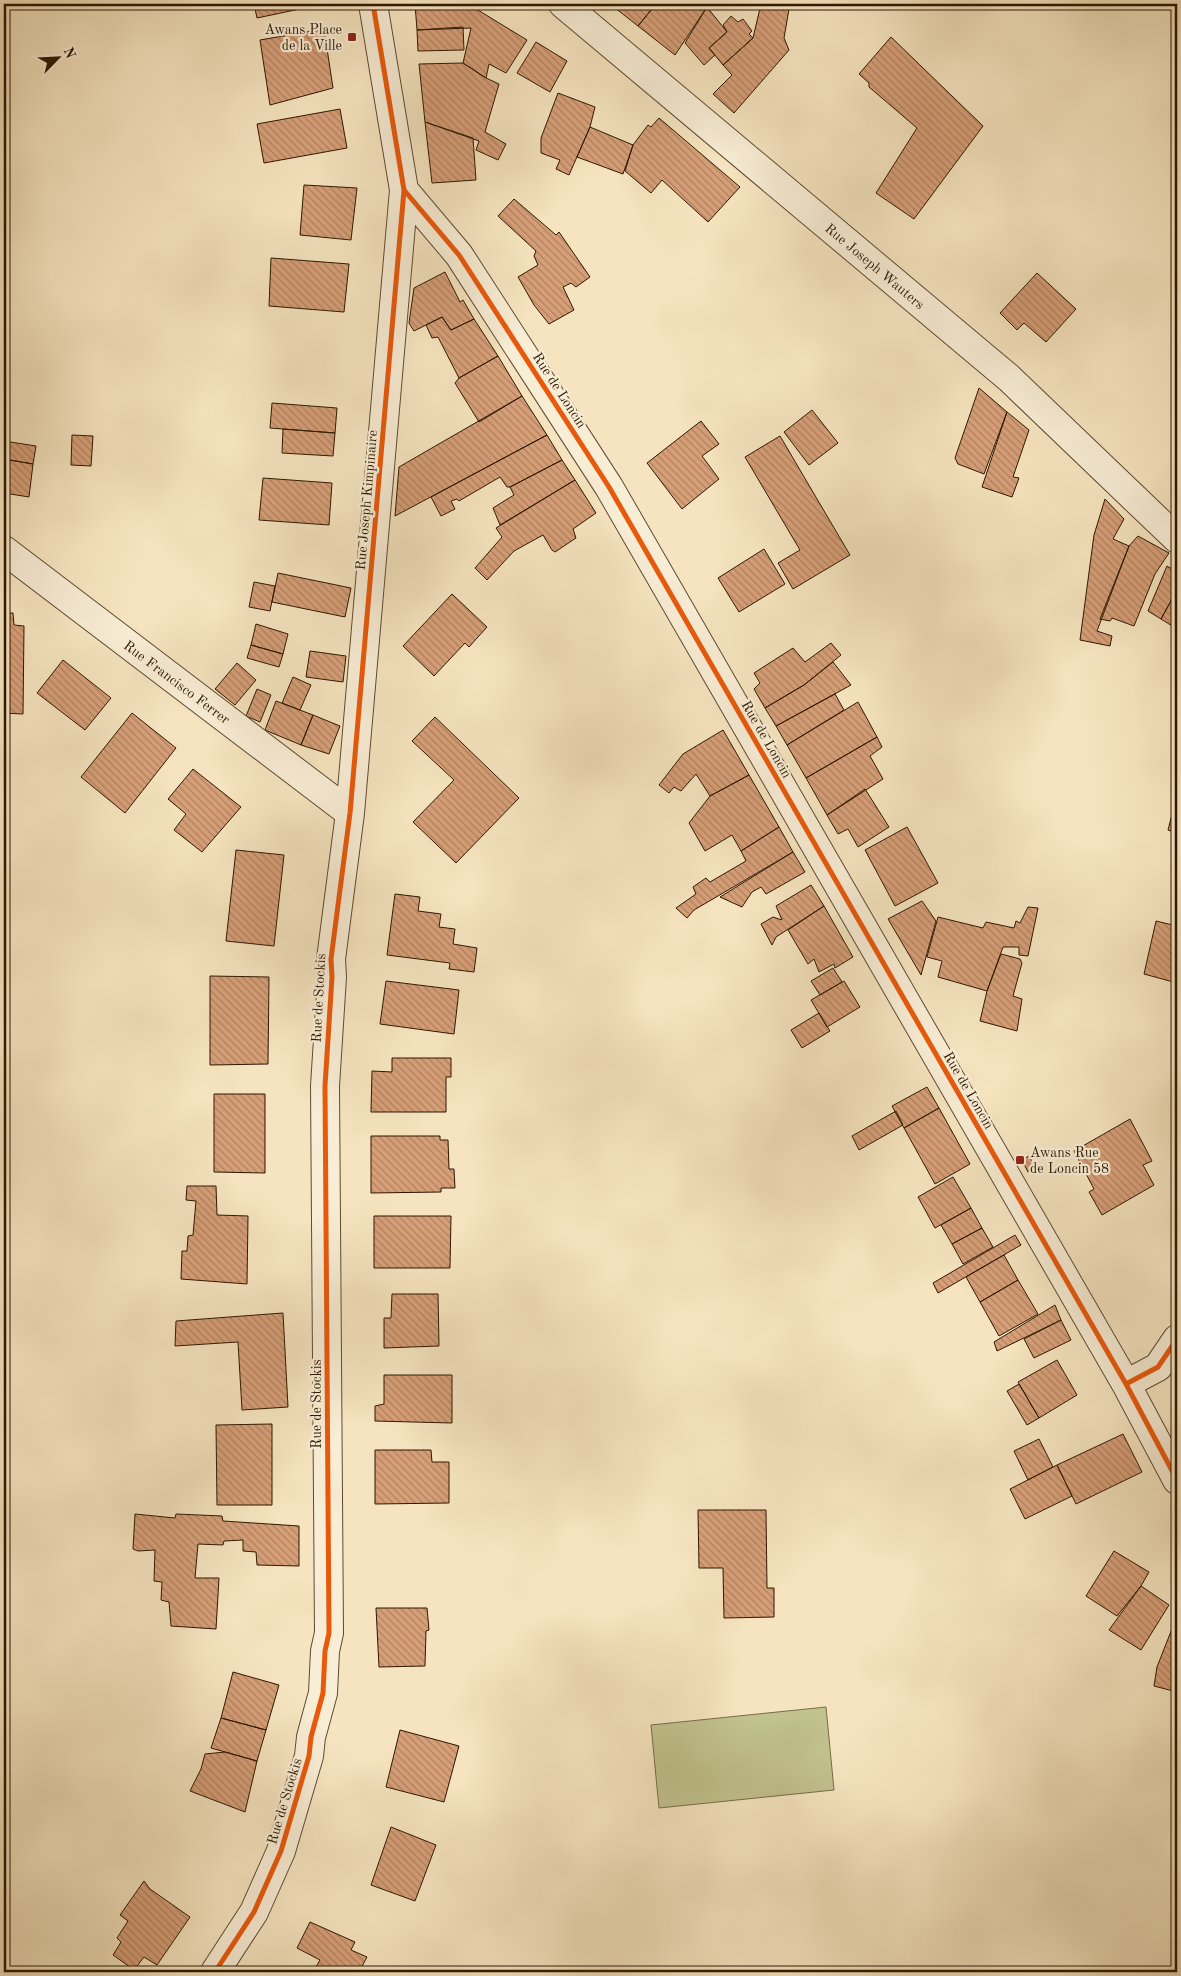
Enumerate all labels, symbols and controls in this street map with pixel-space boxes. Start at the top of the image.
place label: Awans Place de la Ville [265,23,342,53]
marker: Awans Place de la Ville [346,31,358,43]
north arrow [32,32,82,82]
text: N [60,45,78,61]
street label: Rue Joseph Wauters [822,221,927,312]
street label: Rue de Loncin [530,350,589,431]
street label: Rue Joseph Kimpinaire [354,429,380,571]
street label: Rue Francisco Ferrer [121,638,232,727]
street label: Rue de Loncin [738,698,794,781]
street label: Rue de Stockis [310,953,328,1043]
street label: Rue de Loncin [940,1049,996,1132]
place label: Awans Rue de Loncin 58 [1030,1146,1109,1176]
marker: Awans Rue de Loncin 58 [1014,1154,1026,1166]
street label: Rue de Stockis [310,1359,324,1449]
street label: Rue de Stockis [265,1757,305,1846]

